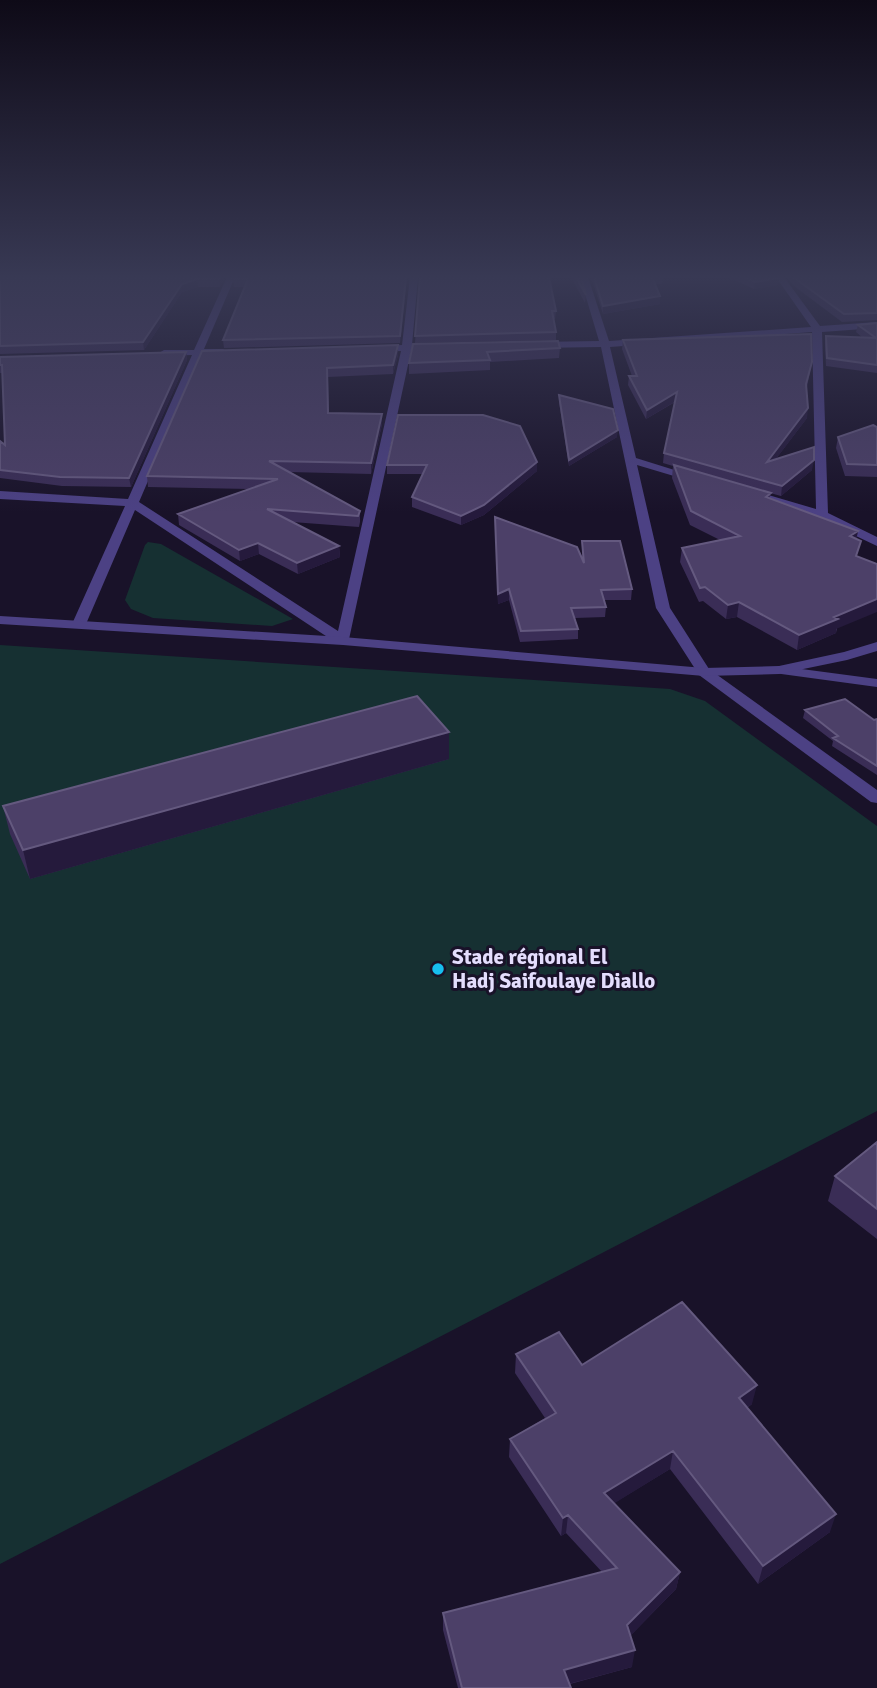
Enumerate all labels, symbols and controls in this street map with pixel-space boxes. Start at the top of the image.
place label: Stade régional El Hadj Saifoulaye Diallo [452,944,655,994]
marker: Stade régional El Hadj Saifoulaye Diallo [430,961,446,977]

